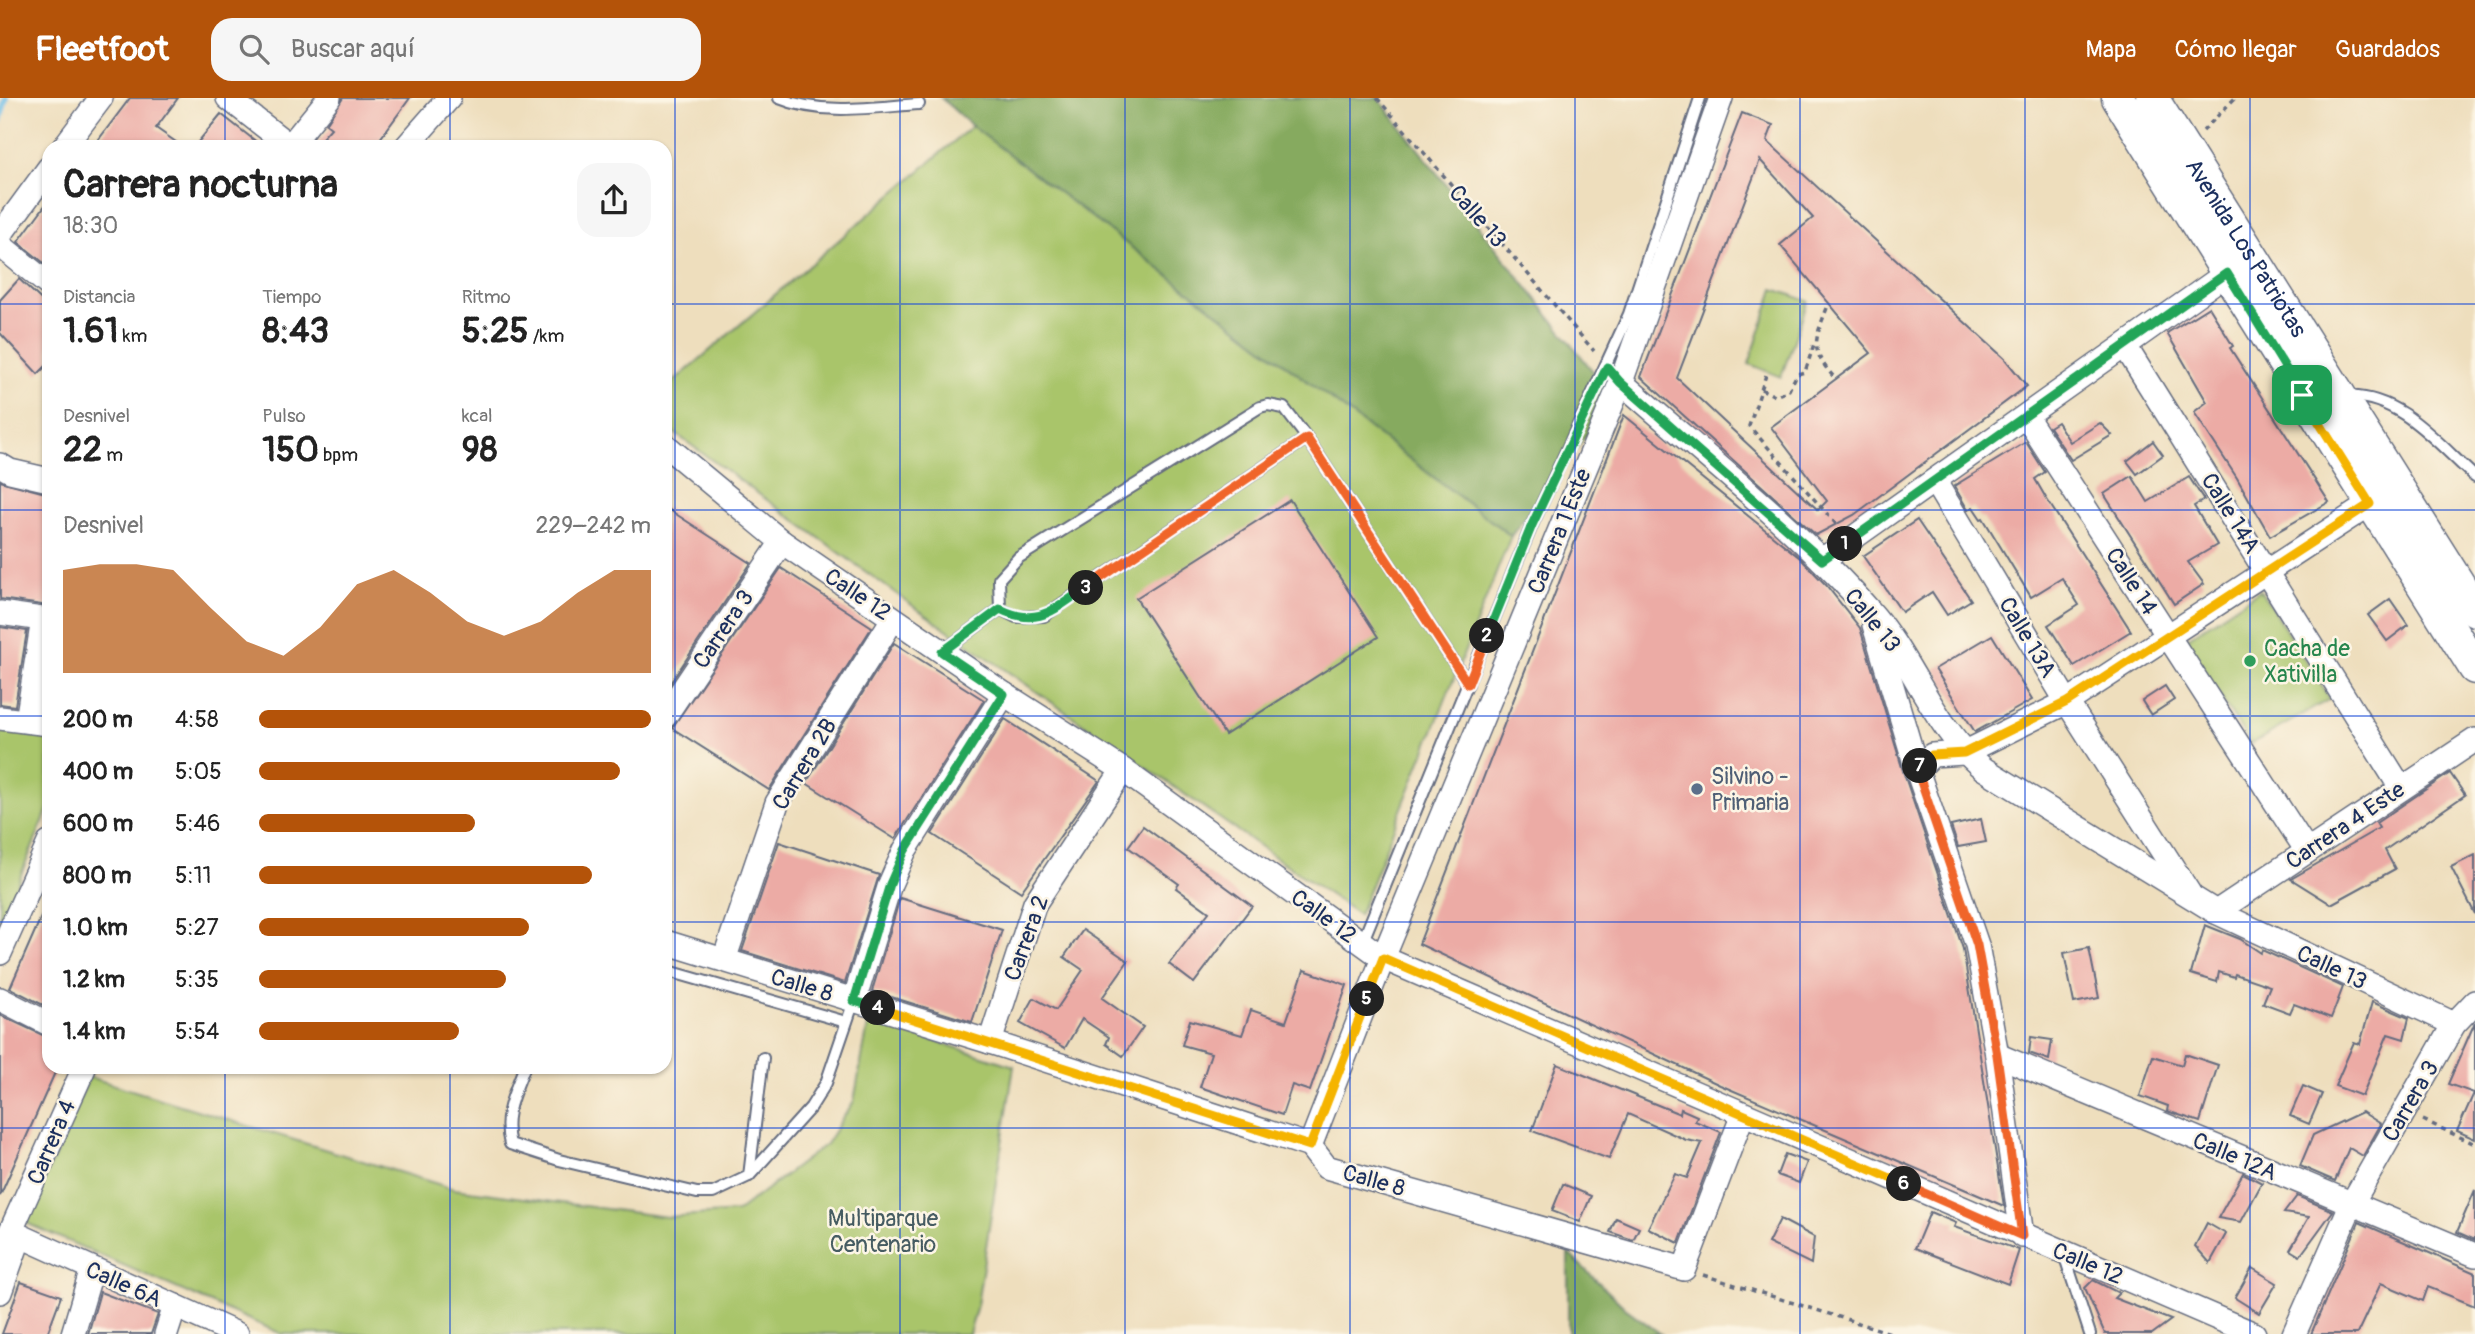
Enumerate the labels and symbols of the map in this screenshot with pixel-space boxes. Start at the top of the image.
street label: Avenida Los Patriotas [2179,153,2313,343]
street label: Calle 13 [1442,179,1513,254]
pin [2272,365,2332,425]
street label: Carrera 1 Este [1521,464,1598,598]
street label: Calle 14A [2195,468,2267,559]
pin: 1 [1828,526,1862,562]
street label: Calle 14 [2099,542,2164,620]
street label: Calle 12 [819,562,897,627]
pin: 3 [1068,570,1104,606]
street label: Calle 13 [1838,582,1907,658]
street label: Carrera 3 [687,584,760,674]
street label: Calle 13A [1992,592,2063,683]
pin: 2 [1470,618,1504,654]
place label: Cacha de Xativilla [2264,634,2351,689]
marker: Cacha de Xativilla [2242,653,2258,669]
street label: Carrera 2B [766,713,843,815]
pin: 7 [1902,748,1938,784]
place label: Silvino - Primaria [1711,762,1789,817]
street label: Carrera 4 Este [2280,775,2411,876]
marker: Silvino - Primaria [1689,781,1705,797]
street label: Calle 12 [1285,883,1362,950]
street label: Carrera 2 [998,891,1055,985]
street label: Calle 13 [2292,939,2371,996]
street label: Calle 8 [767,962,837,1009]
pin: 5 [1350,982,1384,1016]
pin: 4 [860,990,896,1026]
street label: Carrera 3 [2376,1055,2445,1147]
street label: Carrera 4 [21,1095,82,1189]
street label: Calle 12A [2188,1126,2281,1187]
street label: Calle 8 [1339,1158,1409,1203]
pin: 6 [1886,1166,1922,1202]
park label: Multiparque Centenario [828,1204,939,1259]
street label: Calle 12 [2048,1236,2128,1291]
street label: Calle 6A [81,1255,167,1314]

